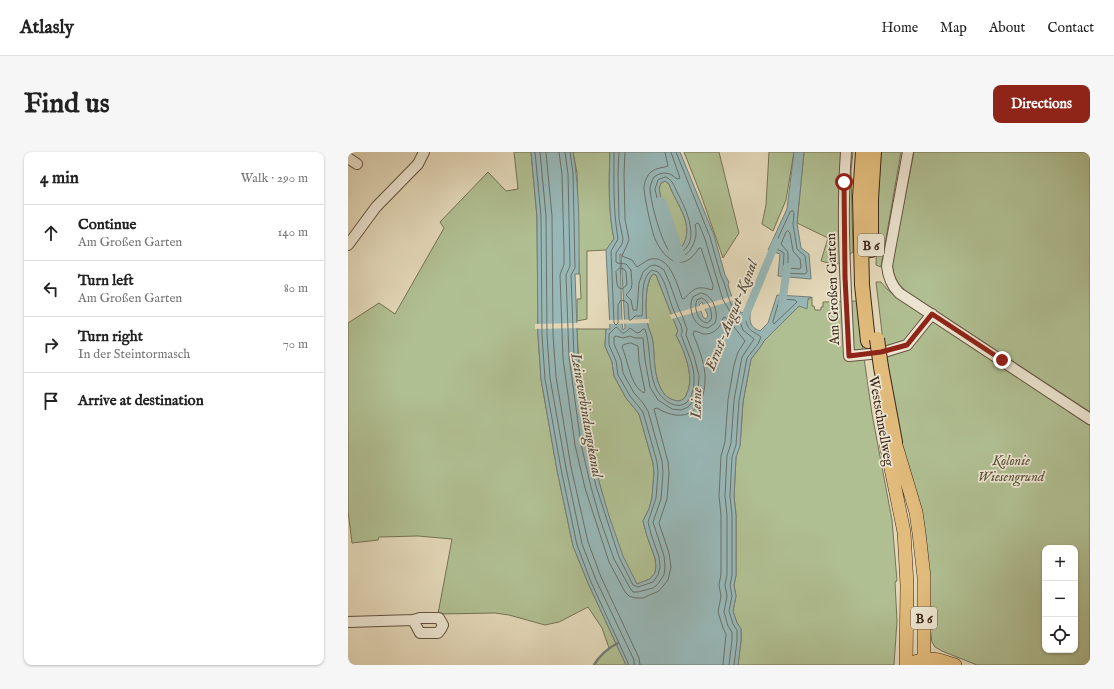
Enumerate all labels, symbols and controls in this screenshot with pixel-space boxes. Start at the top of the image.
text: Atlasly [20,16,74,40]
text: Home [882,19,918,37]
text: Map [940,19,967,37]
text: About [989,19,1025,37]
text: Contact [1047,19,1094,37]
button: Directions [993,85,1090,123]
text: Find us [24,87,110,122]
text: 4 min [40,168,79,189]
text: Walk · 290 m [241,170,308,187]
route start [835,173,853,191]
text: Continue [78,215,136,234]
icon: ahead [40,222,62,244]
text: 140 m [278,224,308,241]
street label: Am Großen Garten [822,232,844,346]
text: Am Großen Garten [78,234,182,251]
road number: B 6 [858,234,884,256]
water label: Ernst-August-Kanal [700,256,764,374]
text: Turn left [78,271,134,290]
icon: left [40,278,62,300]
text: 80 m [284,280,308,297]
text: Am Großen Garten [78,290,182,307]
text: Turn right [78,327,143,346]
icon: right [40,334,62,356]
text: 70 m [283,336,308,353]
text: In der Steintormasch [78,346,190,363]
water label: Leineverbindungskanal [565,350,607,481]
route end [993,351,1011,369]
street label: Westschnellweg [864,374,898,468]
water label: Leine [686,387,707,420]
icon: arrive [40,390,62,412]
text: Arrive at destination [78,391,204,410]
park label: Kolonie Wiesengrund [978,452,1046,487]
map controls [1042,545,1078,653]
button: + [1042,545,1078,581]
button: − [1042,581,1078,617]
road number: B 6 [911,607,937,629]
button: locate [1042,617,1078,653]

